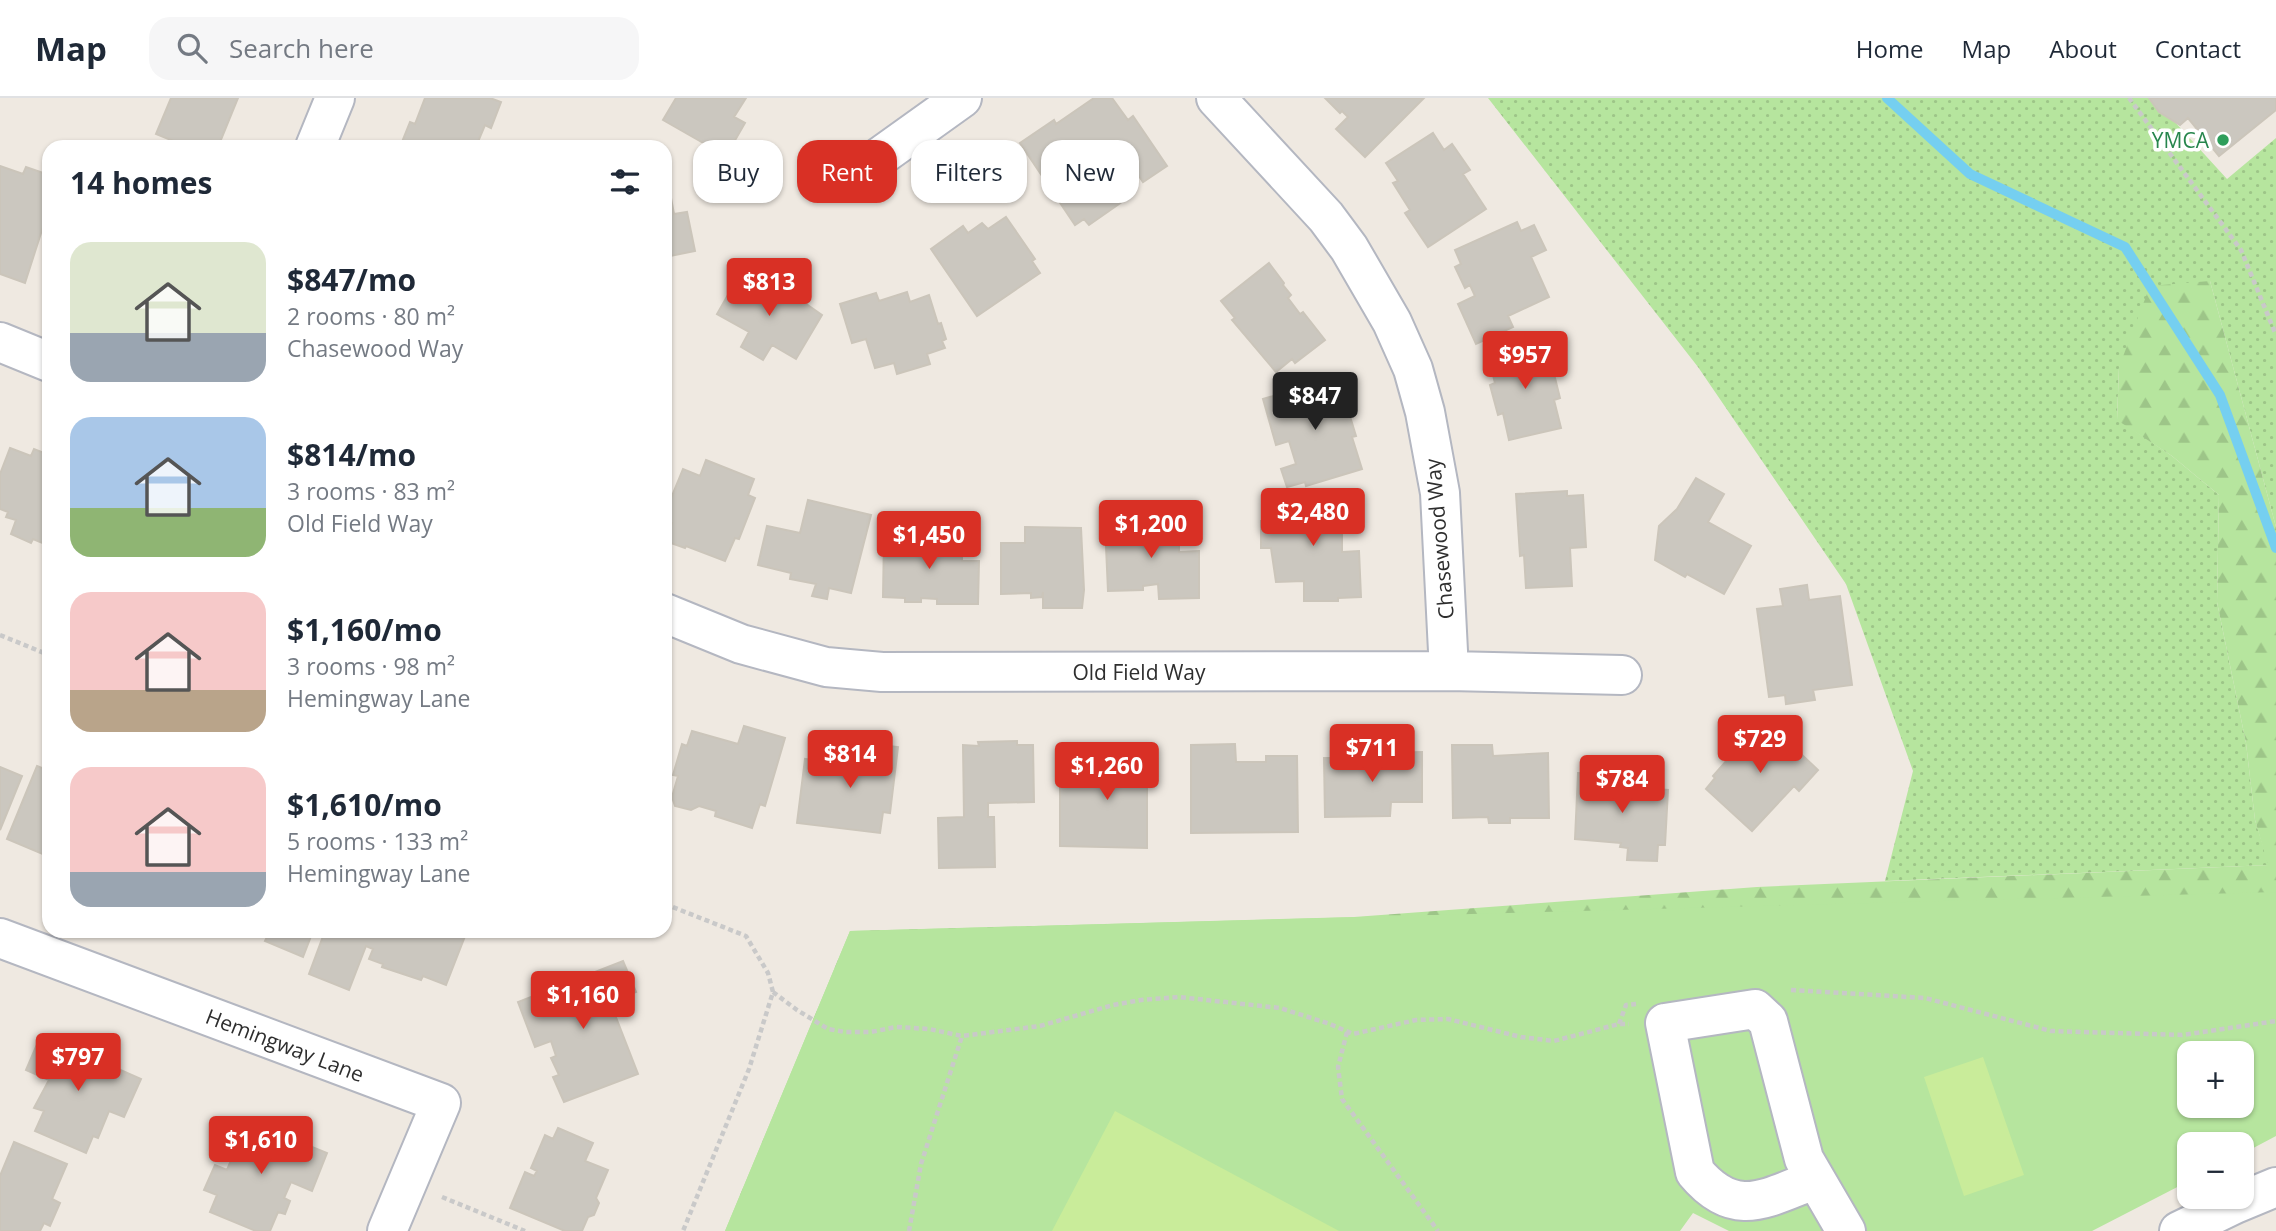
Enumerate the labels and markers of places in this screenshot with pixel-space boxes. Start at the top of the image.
place label: YMCA [2152,126,2210,154]
marker: YMCA [2215,132,2231,148]
pin: $813 [728,258,810,318]
pin: $957 [1484,331,1566,391]
pin: $847 [1274,372,1356,432]
pin: $2,480 [1256,489,1370,548]
pin: $1,200 [1094,500,1208,560]
pin: $1,450 [872,512,986,571]
pin: $729 [1719,716,1801,775]
pin: $711 [1331,724,1413,784]
pin: $814 [809,730,891,790]
pin: $1,260 [1050,742,1164,802]
pin: $784 [1581,756,1663,815]
pin: $1,160 [526,972,640,1031]
pin: $797 [37,1034,119,1093]
pin: $1,610 [204,1116,318,1176]

